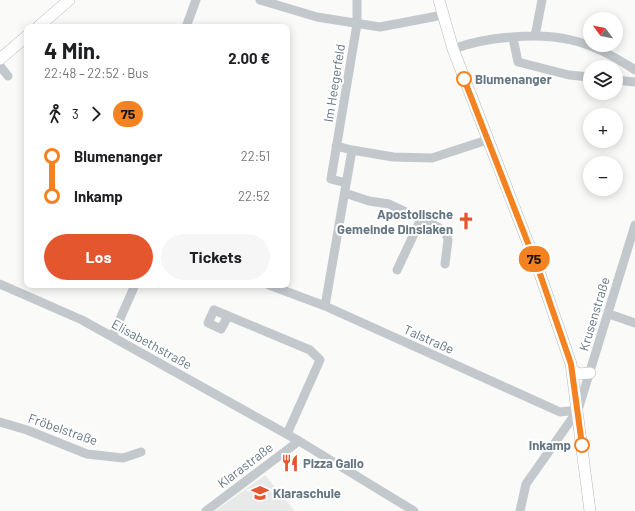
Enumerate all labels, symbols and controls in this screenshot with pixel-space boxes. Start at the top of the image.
north arrow [583,12,623,52]
map controls [583,12,623,196]
text: 4 Min. [44,37,101,63]
street label: Im Heegerfeld [320,43,348,123]
text: 2.00 € [228,49,270,67]
button: layers [583,60,623,100]
text: 22:48 – 22:52 · Bus [44,65,148,81]
marker: Blumenanger [456,71,472,87]
place label: Blumenanger [475,71,552,87]
icon: walk [44,103,66,125]
icon: forward [85,103,107,125]
text: 75 [121,105,135,122]
text: 3 [72,106,79,122]
button: + [583,108,623,148]
text: Blumenanger [74,147,162,165]
text: 22:51 [241,148,270,164]
button: − [583,156,623,196]
text: Inkamp [74,187,123,205]
text: 22:52 [238,188,270,204]
place label: Apostolische Gemeinde Dinslaken [337,206,453,237]
church icon: Apostolische Gemeinde Dinslaken [456,211,476,231]
button: Los [44,234,153,280]
button: Tickets [161,234,270,280]
line badge: 75 [516,246,552,272]
text: 75 [527,250,541,267]
street label: Krusenstraße [575,275,613,353]
street label: Elisabethstraße [109,315,195,373]
street label: Talstraße [401,321,457,357]
street label: Fröbelstraße [26,410,100,448]
place label: Inkamp [529,437,571,453]
marker: Inkamp [574,437,590,453]
street label: Klarastraße [214,439,276,491]
restaurant icon: Pizza Gallo [280,453,300,473]
place label: Pizza Gallo [303,455,364,471]
school or university icon: Klaraschule [250,483,270,503]
place label: Klaraschule [273,485,341,501]

